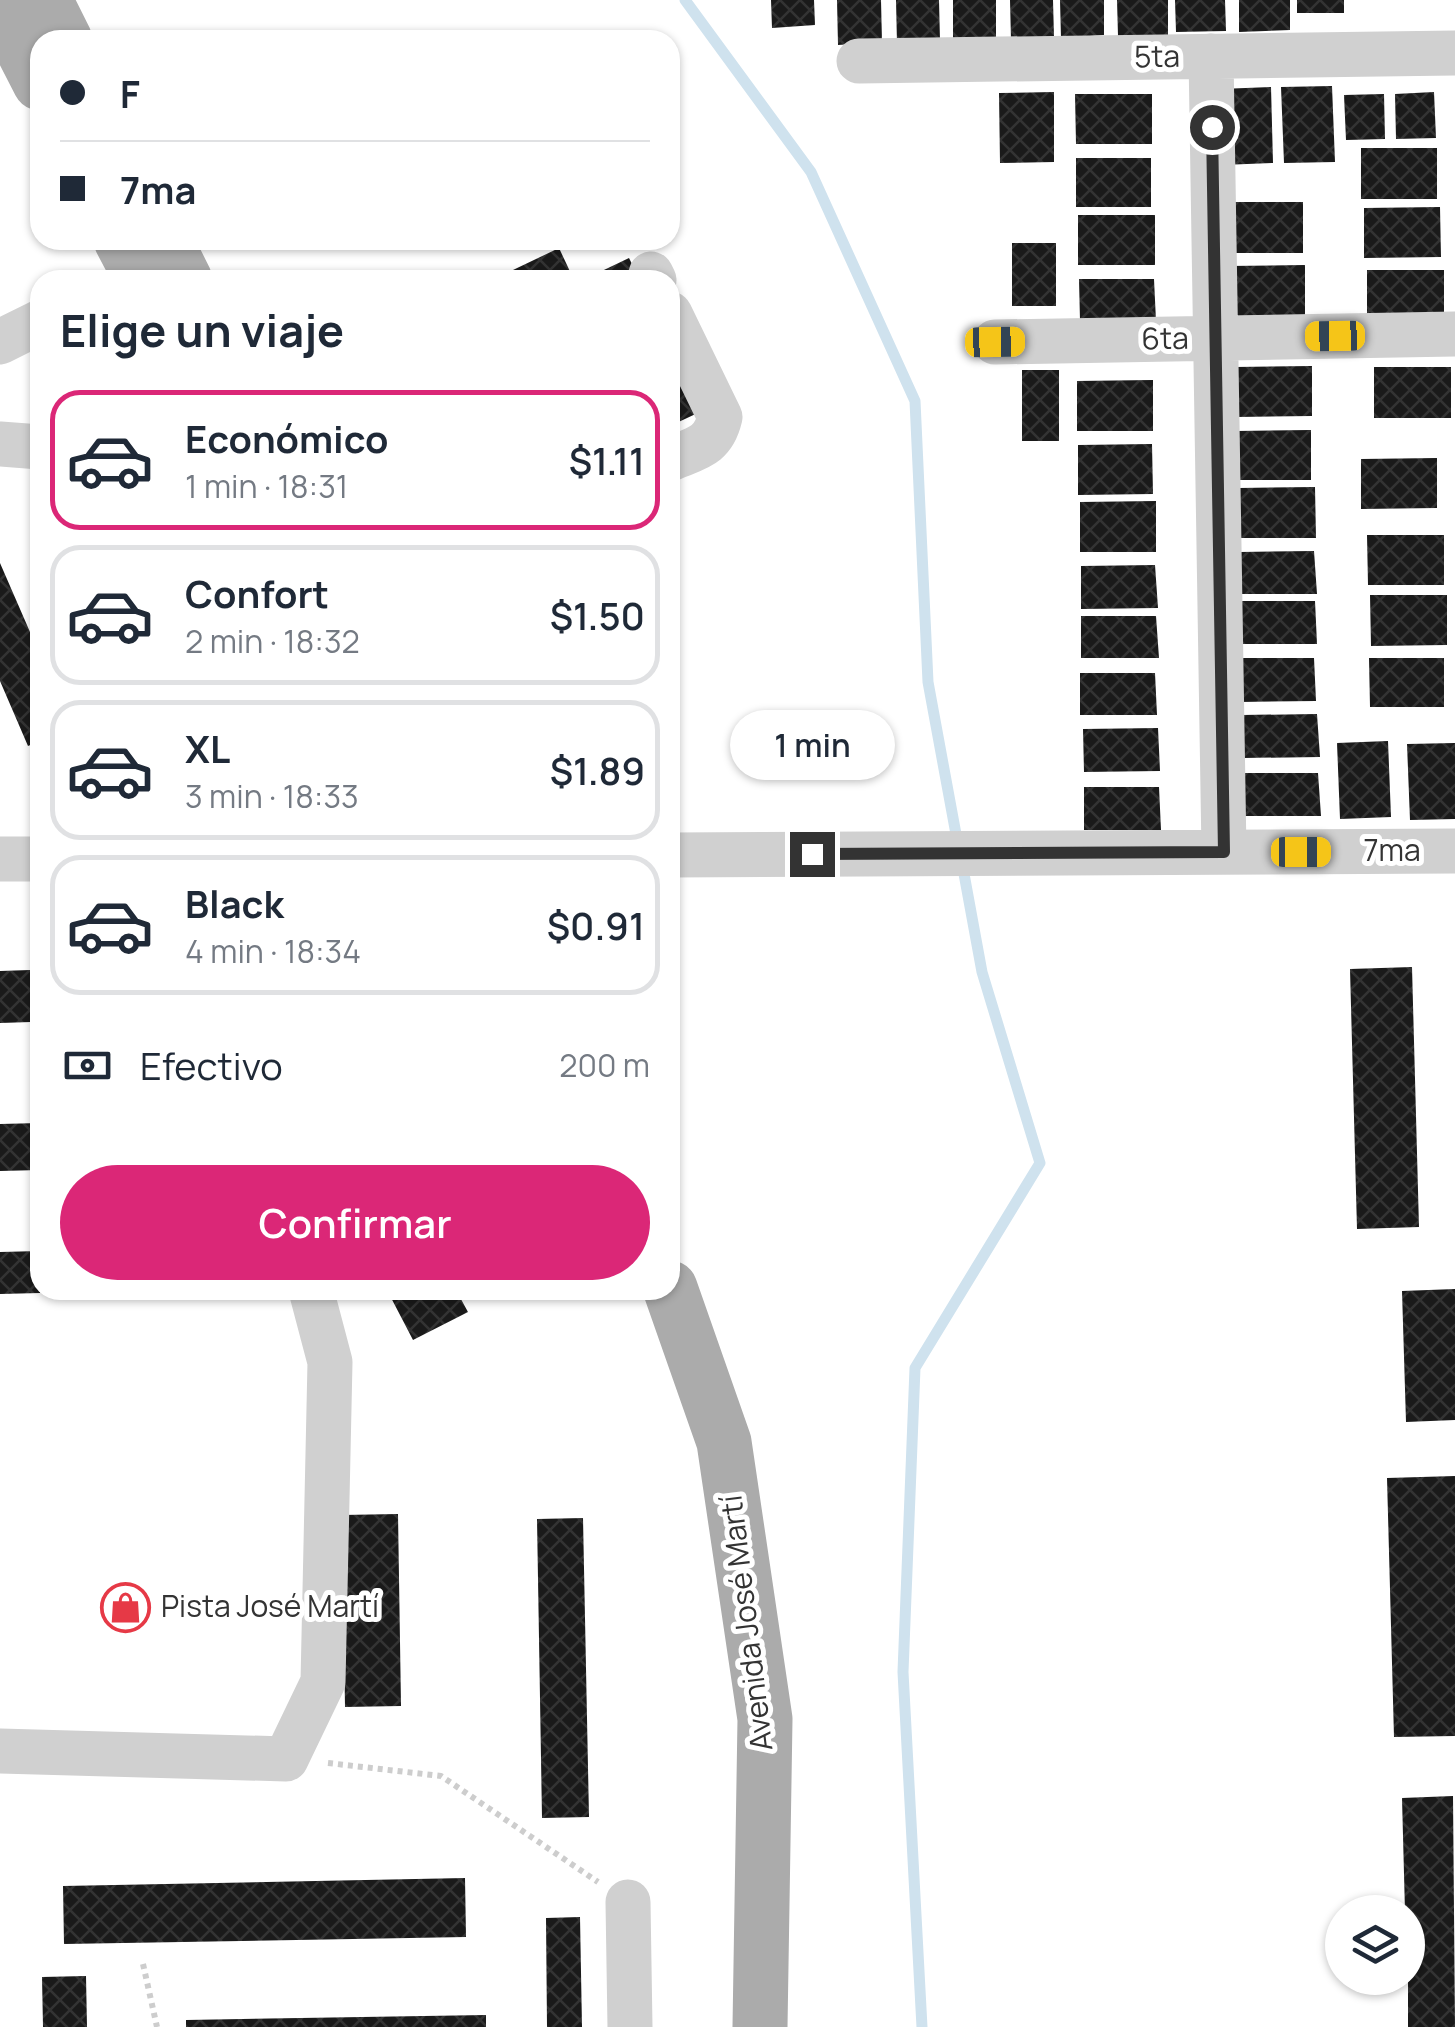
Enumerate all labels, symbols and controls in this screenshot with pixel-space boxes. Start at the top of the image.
street label: 5ta [1134,35,1180,76]
text: F [120,67,140,119]
route start [1190,105,1235,150]
text: 7ma [120,163,196,215]
text: Elige un viaje [60,299,344,361]
street label: 6ta [1141,317,1189,358]
car [1305,320,1365,352]
car [965,326,1025,358]
text: Económico [185,412,389,464]
icon: car [65,415,155,505]
text: $1.11 [569,434,645,486]
text: 1 min · 18:31 [185,464,348,508]
text: Confort [185,567,329,619]
icon: car [65,570,155,660]
text: $1.50 [550,589,645,641]
text: 2 min · 18:32 [185,619,360,663]
callout: 1 min [730,709,894,779]
text: XL [185,722,230,774]
text: 1 min [774,723,851,767]
icon: car [65,725,155,815]
text: $1.89 [550,744,645,796]
text: 3 min · 18:33 [185,774,359,818]
street label: 7ma [1363,829,1421,870]
route end [790,832,835,877]
car [1271,837,1331,867]
text: Black [185,877,284,929]
icon: car [65,880,155,970]
text: $0.91 [547,899,645,951]
text: 4 min · 18:34 [185,929,361,973]
icon: cash [60,1038,115,1093]
text: Efectivo [140,1039,283,1091]
text: 200 m [559,1043,650,1087]
button: Confirmar [60,1165,650,1280]
street label: Avenida José Martí [709,1493,782,1753]
shop icon: Pista José Martí [100,1581,152,1633]
place label: Pista José Martí [161,1585,379,1626]
map controls [1325,1895,1425,1995]
button: layers [1325,1895,1425,1995]

